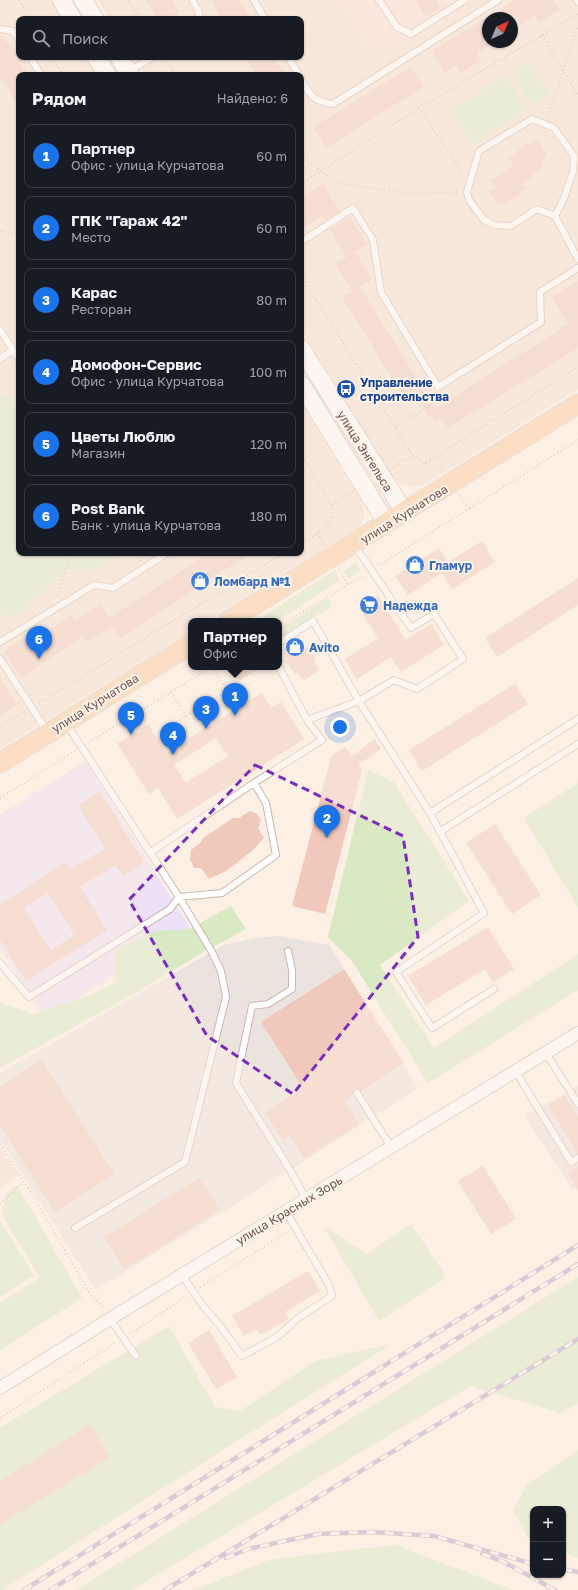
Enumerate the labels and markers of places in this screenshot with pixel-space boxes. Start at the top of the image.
place label: Управление строительства [360,375,449,404]
bus stop icon: Управление строительства [335,378,357,400]
shop icon: Гламур [404,554,426,576]
place label: Гламур [429,558,473,573]
shop icon: Ломбард №1 [189,570,211,592]
place label: Ломбард №1 [214,574,290,589]
supermarket icon: Надежда [358,594,380,616]
place label: Надежда [383,598,438,613]
pin: 6 [26,626,52,659]
shop icon: Avito [284,636,306,658]
place label: Avito [309,640,339,655]
pin: 1 [222,683,248,716]
pin: 3 [193,696,219,729]
pin: 5 [118,702,144,735]
pin: 4 [160,722,186,755]
pin: 2 [314,805,340,838]

